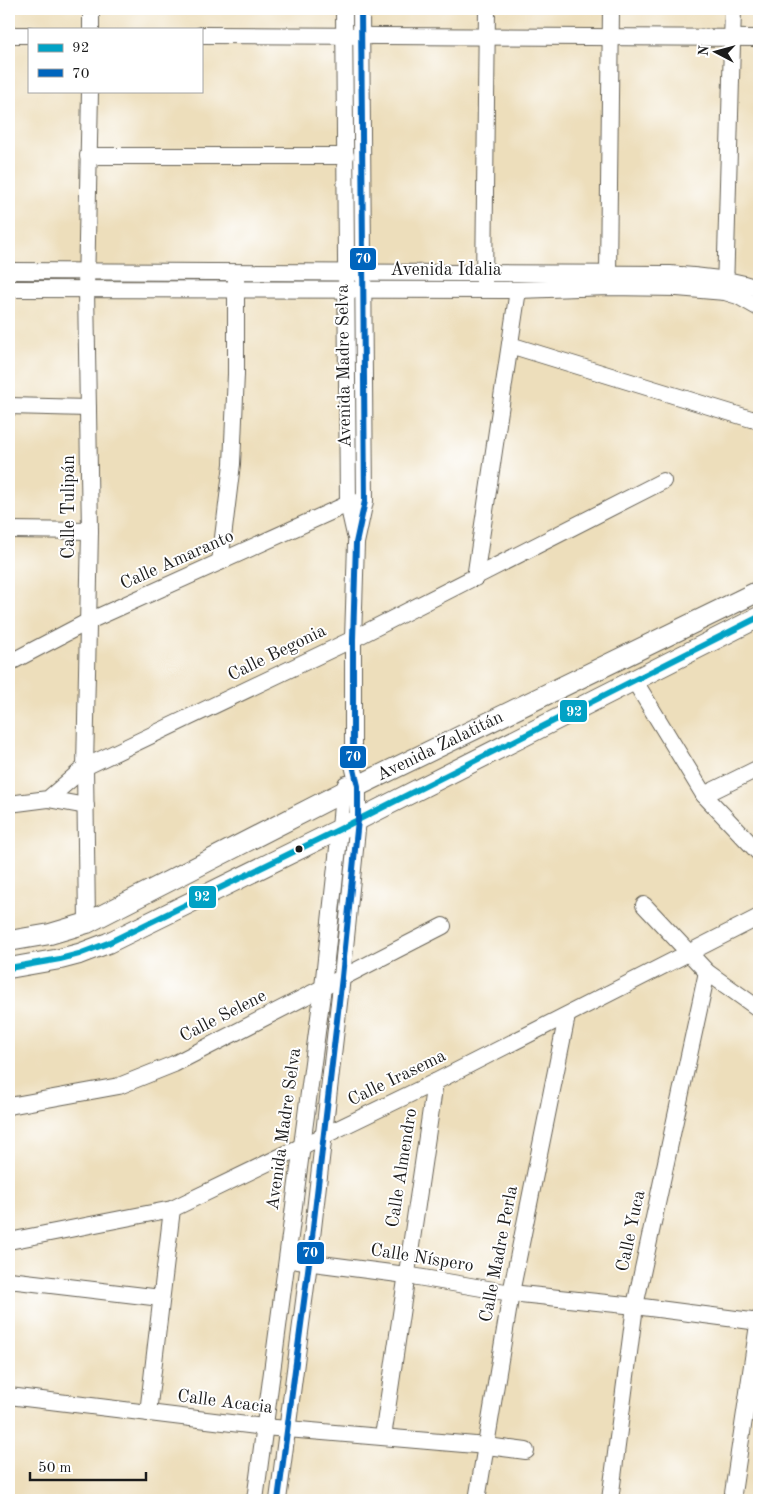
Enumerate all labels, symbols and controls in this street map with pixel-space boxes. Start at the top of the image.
legend [28,28,202,92]
north arrow [690,28,740,78]
text: 92 [72,41,89,56]
text: N [697,44,712,57]
text: 70 [72,67,89,82]
line badge: 70 [349,247,377,271]
text: 70 [355,252,371,266]
street label: Avenida Idalia [390,261,502,279]
street label: Avenida Madre Selva [334,284,354,448]
street label: Calle Tulipán [60,455,78,559]
street label: Calle Amaranto [118,527,237,593]
street label: Calle Begonia [225,621,329,685]
line badge: 92 [559,699,588,723]
text: 92 [566,705,582,719]
street label: Avenida Zalatitán [374,708,506,784]
line badge: 70 [339,745,367,769]
text: 70 [345,750,361,764]
unlabelled marker [294,844,304,854]
line badge: 92 [188,885,217,909]
text: 92 [194,890,210,904]
street label: Calle Selene [177,987,269,1045]
street label: Calle Irasema [345,1046,449,1109]
street label: Avenida Madre Selva [264,1047,304,1211]
street label: Calle Almendro [384,1107,420,1229]
street label: Calle Madre Perla [477,1184,521,1324]
street label: Calle Yuca [614,1188,648,1273]
line badge: 70 [296,1241,325,1265]
street label: Calle Níspero [369,1241,475,1275]
text: 70 [302,1246,318,1260]
street label: Calle Acacia [176,1387,274,1417]
scale bar [30,1449,146,1481]
text: 50 m [38,1461,72,1476]

